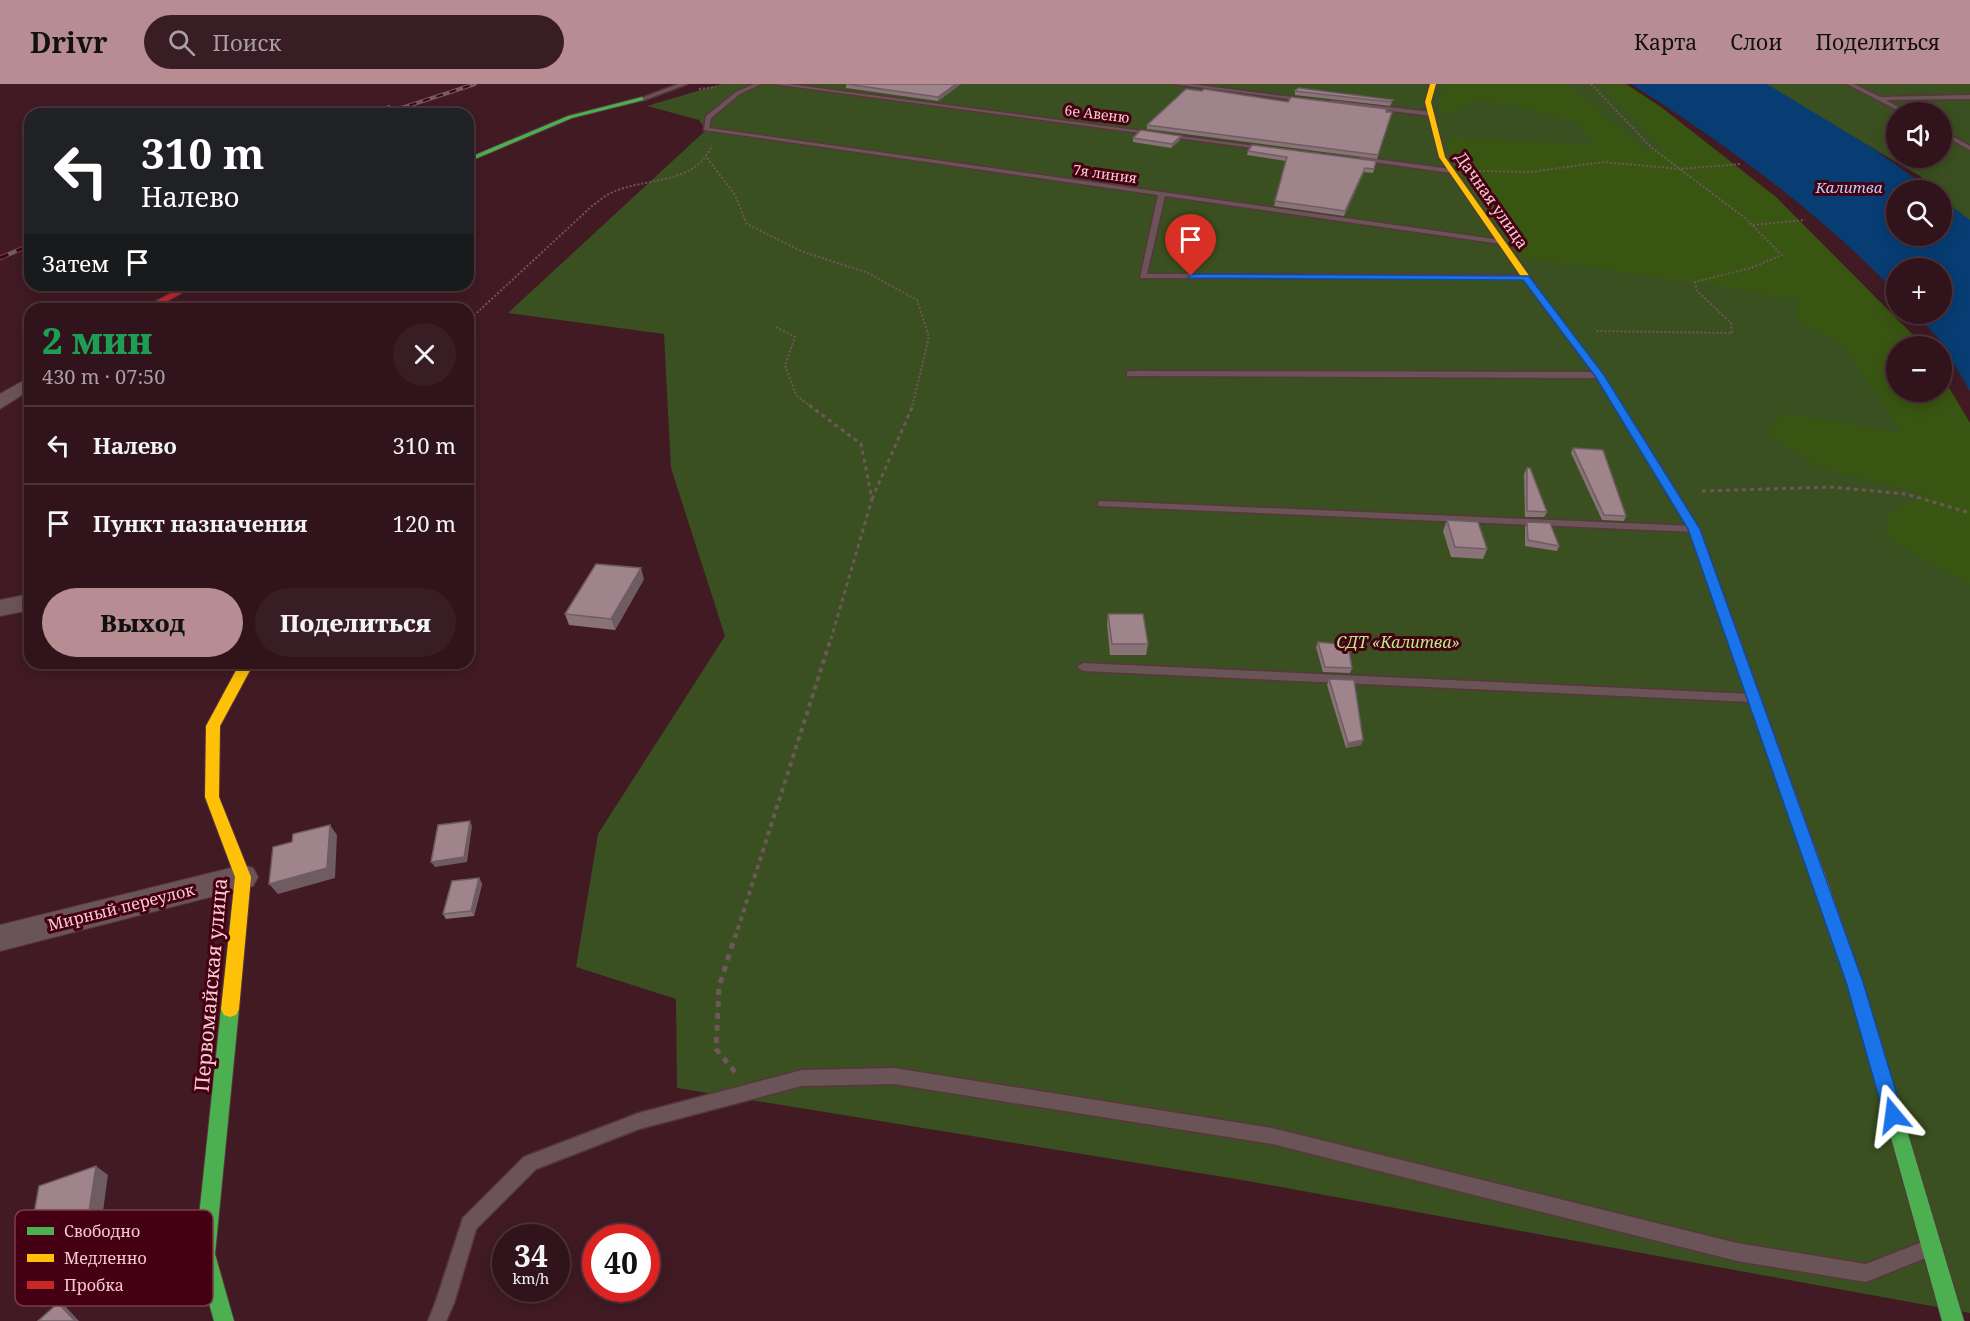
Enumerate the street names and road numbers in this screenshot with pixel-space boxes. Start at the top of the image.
street label: 6е Авеню [1064,100,1130,127]
street label: Дачная улица [1450,147,1534,253]
street label: 7я линия [1072,160,1138,187]
street label: Первомайская улица [188,877,233,1093]
street label: Мирный переулок [45,878,197,936]

